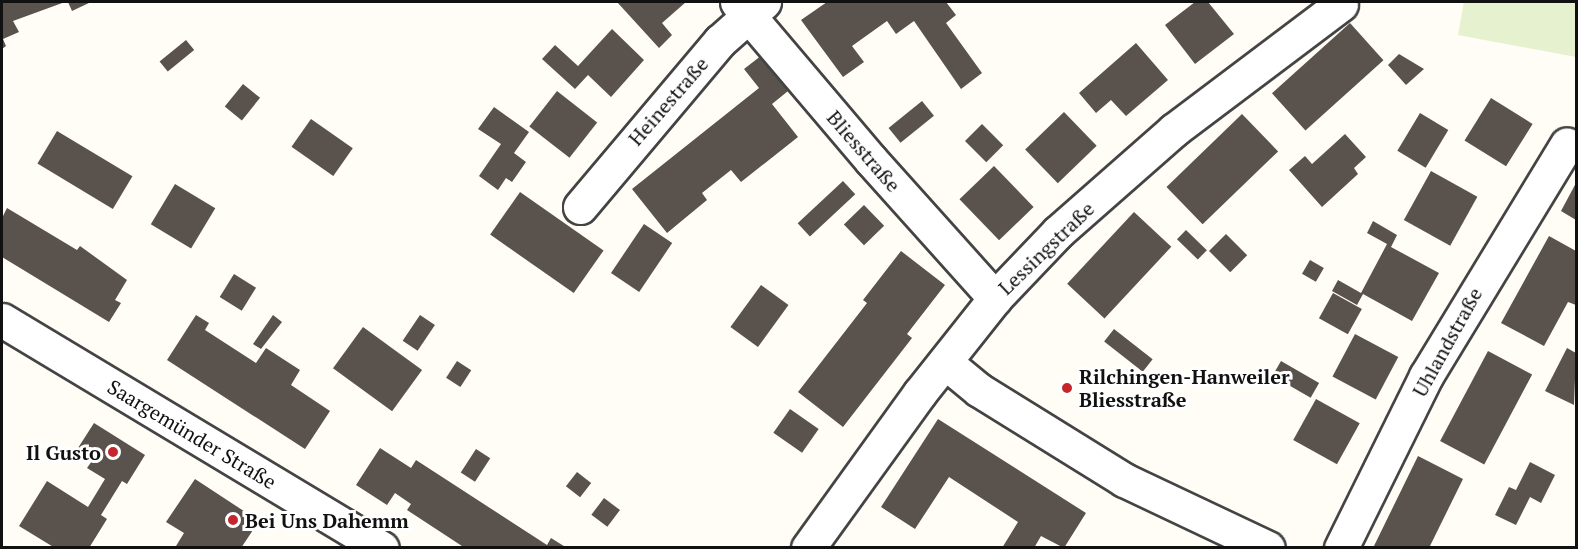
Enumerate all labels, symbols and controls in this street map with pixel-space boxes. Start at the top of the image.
street label: Heinestraße [623,52,713,150]
street label: Bliesstraße [822,105,906,197]
street label: Lessingstraße [993,196,1099,300]
street label: Uhlandstraße [1407,283,1487,401]
place label: Rilchingen-Hanweiler Bliesstraße [1079,365,1290,412]
street label: Saargemünder Straße [103,374,281,494]
marker: Rilchingen-Hanweiler Bliesstraße [1060,381,1074,395]
place label: Il Gusto [26,440,101,464]
marker: Il Gusto [106,445,120,459]
place label: Bei Uns Dahemm [245,508,409,532]
marker: Bei Uns Dahemm [226,513,240,527]

